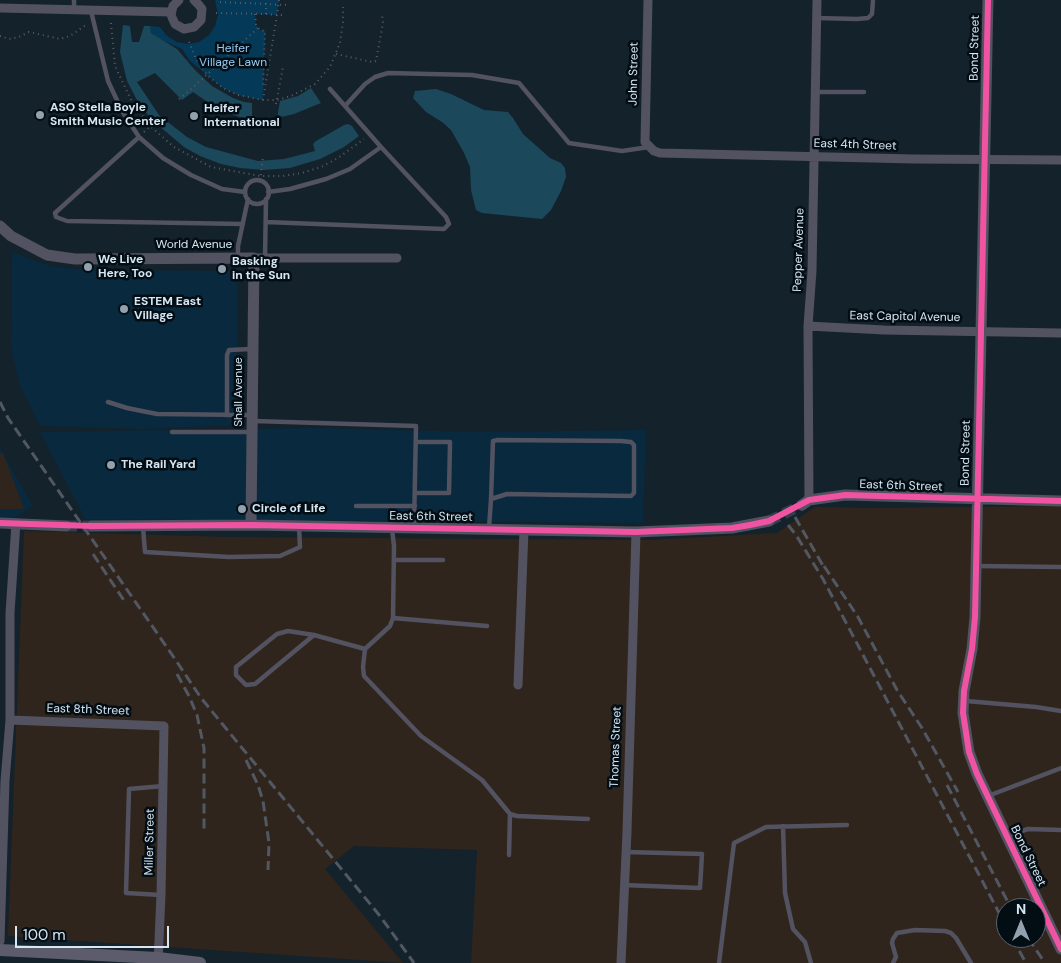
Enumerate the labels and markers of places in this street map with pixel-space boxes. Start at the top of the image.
place label: ASO Stella Boyle Smith Music Center [50,101,166,129]
place label: Heifer International [204,102,280,130]
marker: ASO Stella Boyle Smith Music Center [34,109,46,121]
marker: Heifer International [188,110,200,122]
place label: We Live Here, Too [98,253,152,281]
place label: Basking in the Sun [232,255,290,283]
marker: We Live Here, Too [82,261,94,273]
marker: Basking in the Sun [216,263,228,275]
place label: ESTEM East Village [134,295,201,323]
marker: ESTEM East Village [118,303,130,315]
place label: The Rail Yard [121,458,196,472]
marker: The Rail Yard [105,459,117,471]
place label: Circle of Life [252,502,326,516]
marker: Circle of Life [236,503,248,515]

